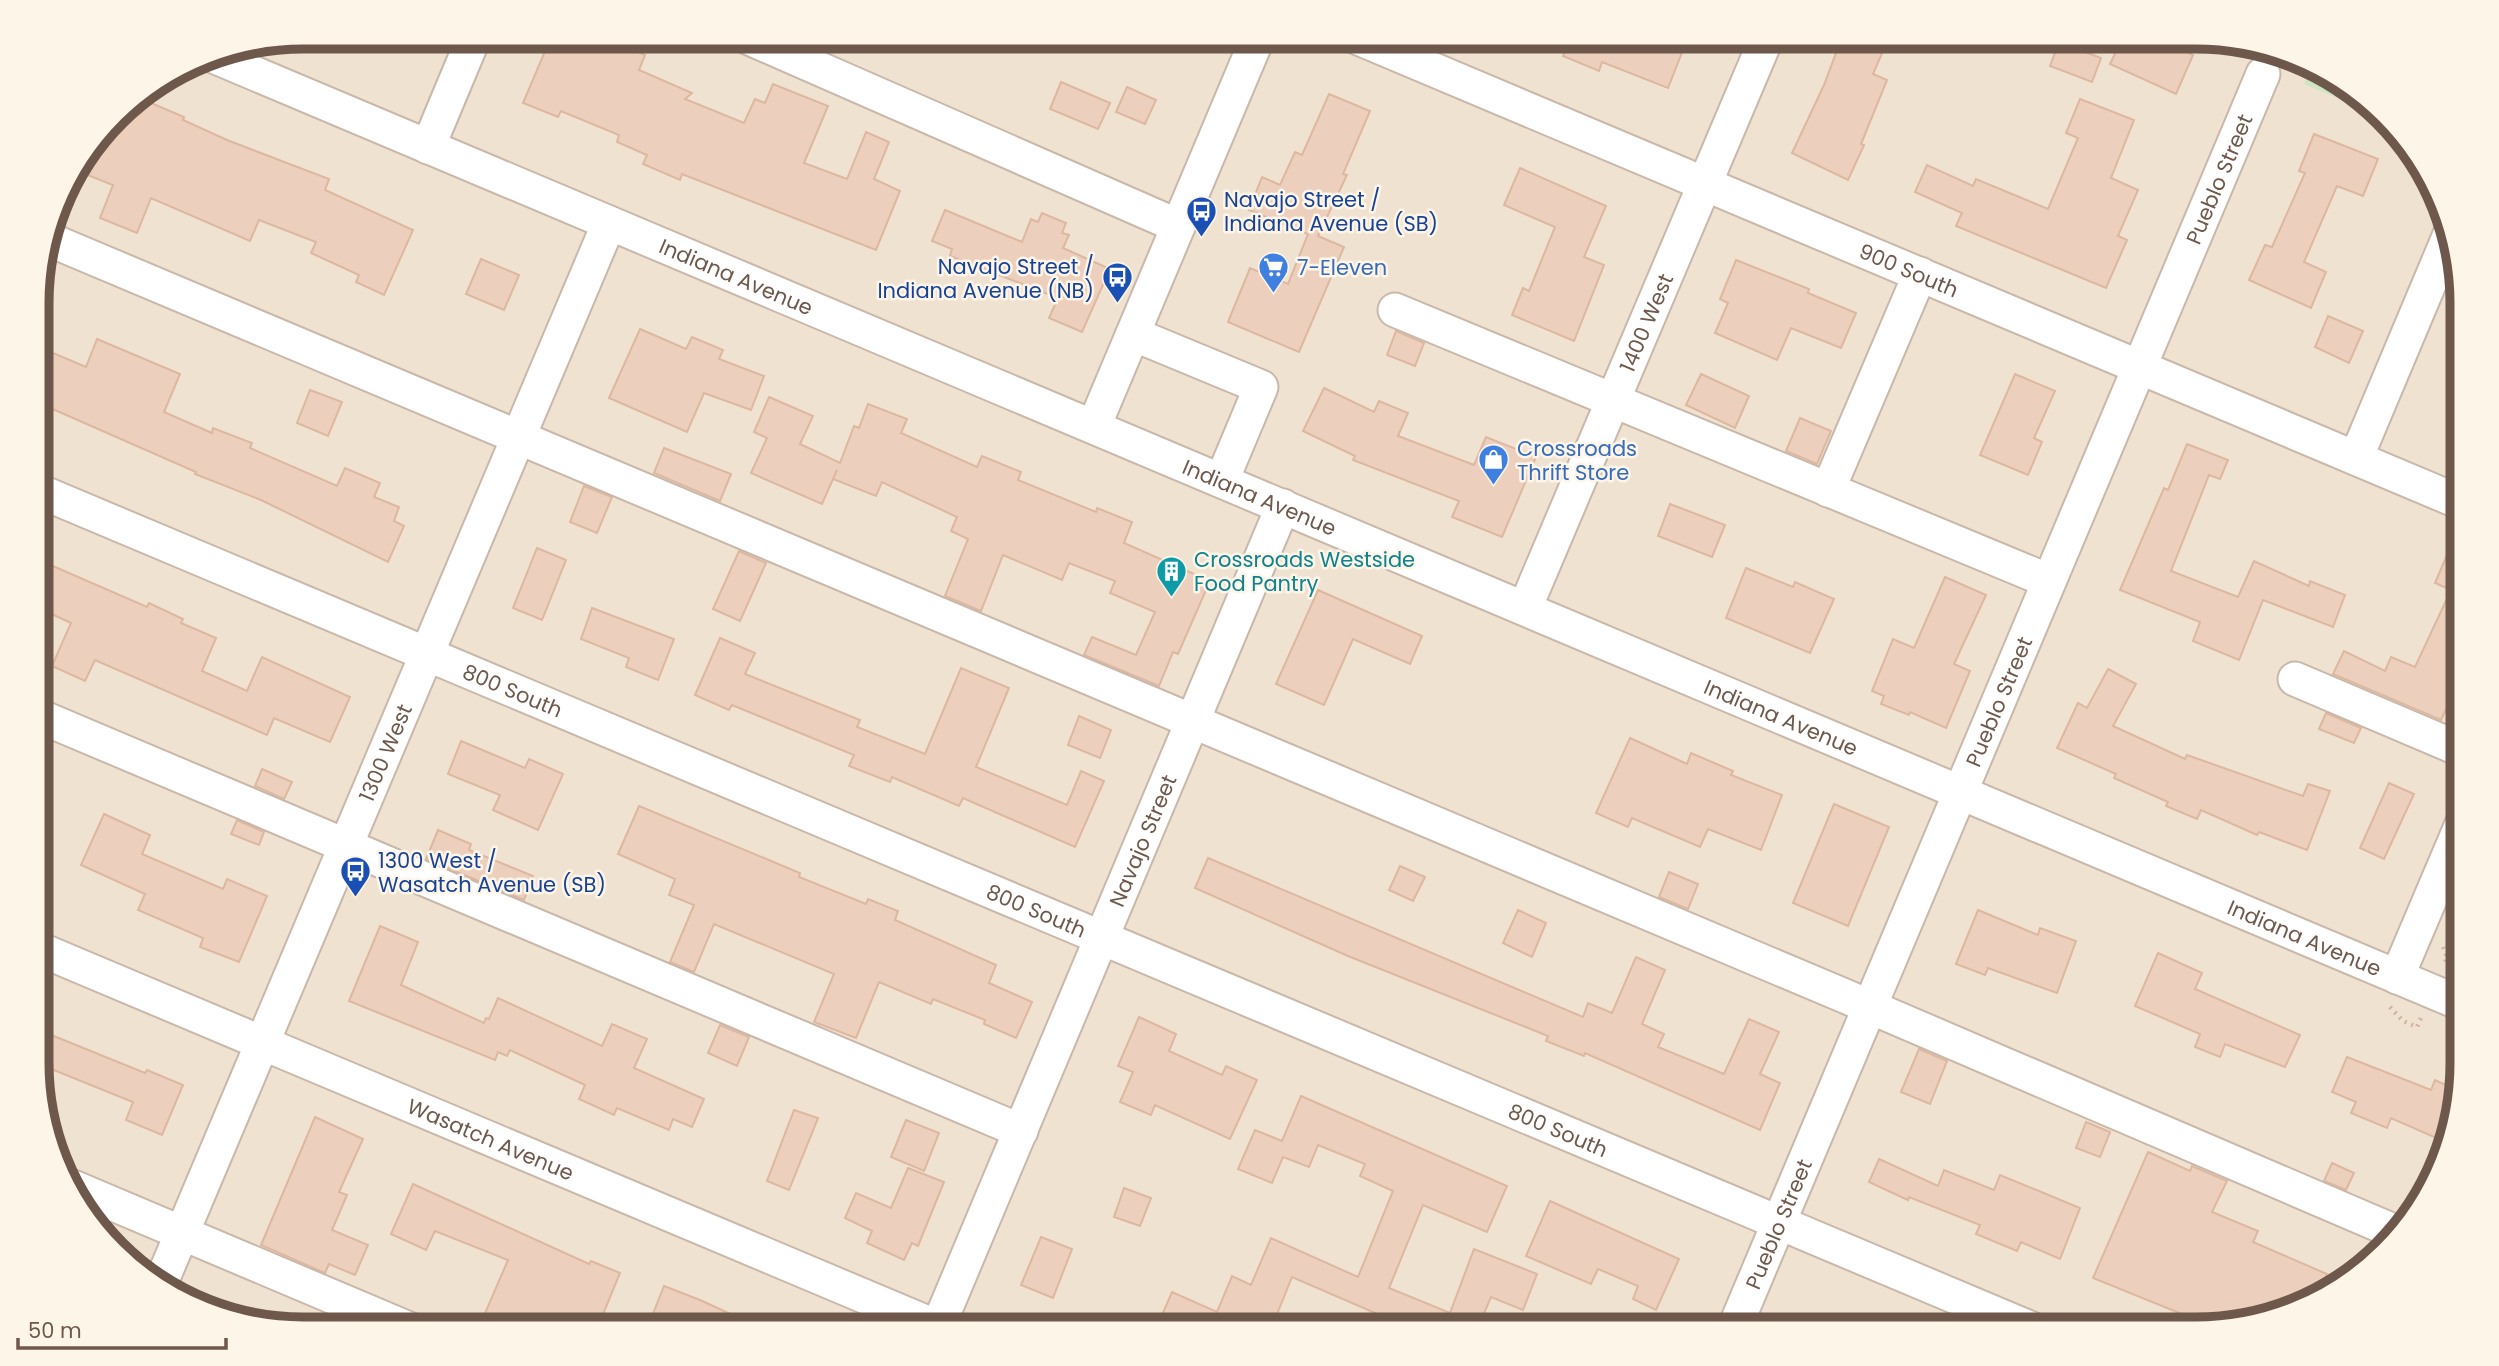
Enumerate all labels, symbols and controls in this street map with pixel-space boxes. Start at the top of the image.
street label: Pueblo Street [2178,109,2259,248]
place label: Navajo Street / Indiana Avenue (SB) [1224,185,1438,238]
bus stop icon: Navajo Street / Indiana Avenue (SB) [1184,194,1218,238]
street label: Indiana Avenue [655,231,818,322]
street label: 900 South [1855,236,1963,304]
supermarket icon: 7-Eleven [1257,250,1291,294]
place label: Navajo Street / Indiana Avenue (NB) [877,252,1094,305]
place label: 7-Eleven [1297,253,1387,282]
bus stop icon: Navajo Street / Indiana Avenue (NB) [1100,261,1134,305]
street label: 1400 West [1612,269,1680,376]
place label: Crossroads Thrift Store [1517,434,1637,487]
shop icon: Crossroads Thrift Store [1477,443,1511,487]
street label: Indiana Avenue [1178,452,1341,542]
place label: Crossroads Westside Food Pantry [1194,545,1415,598]
building icon: Crossroads Westside Food Pantry [1154,554,1188,598]
street label: Pueblo Street [1958,632,2039,771]
street label: 800 South [459,656,567,724]
street label: Indiana Avenue [1700,672,1863,762]
street label: 1300 West [352,699,419,806]
street label: Navajo Street [1102,770,1183,911]
place label: 1300 West / Wasatch Avenue (SB) [378,846,606,899]
bus stop icon: 1300 West / Wasatch Avenue (SB) [338,855,372,899]
street label: 800 South [982,877,1091,944]
street label: Indiana Avenue [2223,892,2386,983]
street label: Wasatch Avenue [403,1091,578,1187]
street label: 800 South [1504,1096,1612,1164]
street label: Pueblo Street [1738,1154,1819,1293]
scale bar [18,1306,226,1350]
text: 50 m [28,1316,82,1345]

